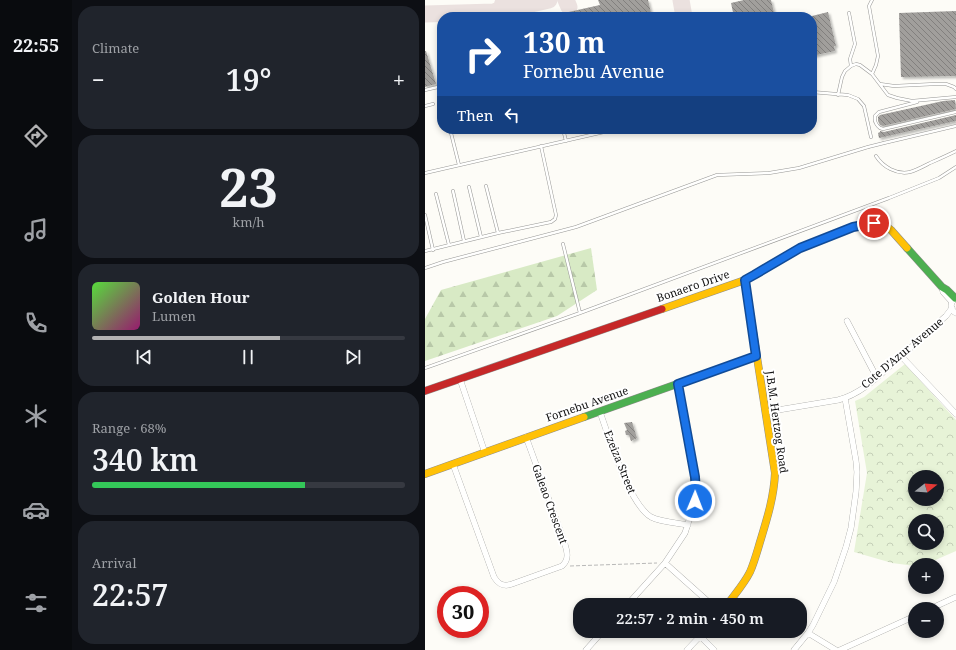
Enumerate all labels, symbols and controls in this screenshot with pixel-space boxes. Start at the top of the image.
text: 130 m [523,23,605,61]
icon: right [457,28,509,80]
text: 22:55 [13,33,59,57]
text: Climate [92,39,139,57]
text: 19° [226,59,272,100]
text: Fornebu Avenue [523,59,665,83]
text: − [92,64,105,94]
text: + [393,64,405,94]
icon: left [501,104,523,126]
text: Then [457,105,493,125]
icon: directions [22,122,50,150]
text: 23 [219,151,278,222]
pin [857,206,891,240]
icon: arrive [863,212,885,234]
text: km/h [233,213,264,231]
icon: music [22,216,50,244]
street label: Bonaero Drive [654,266,731,305]
text: Golden Hour [152,287,250,307]
text: Lumen [152,307,196,325]
icon: phone [22,309,50,337]
street label: Cote D'Azur Avenue [857,314,946,391]
icon: previous [133,346,155,368]
icon: pause [237,346,259,368]
icon: next [342,346,364,368]
street label: J.B.M. Hertzog Road [763,369,792,474]
street label: Fornebu Avenue [544,382,630,425]
icon: climate [22,402,50,430]
text: Range · 68% [92,419,166,437]
street label: Ezeiza Street [601,428,640,496]
text: 340 km [92,439,198,480]
street label: Galeao Crescent [529,462,572,546]
north arrow [908,470,944,506]
map controls [908,470,944,638]
position arrow [674,480,716,522]
icon: car [22,496,50,524]
button: search [908,514,944,550]
text: Arrival [92,554,136,572]
button: + [908,558,944,594]
text: 22:57 [92,574,168,615]
speed limit sign: 30 [437,586,489,638]
icon: filters [22,589,50,617]
button: − [908,602,944,638]
text: 22:57 · 2 min · 450 m [616,608,764,628]

